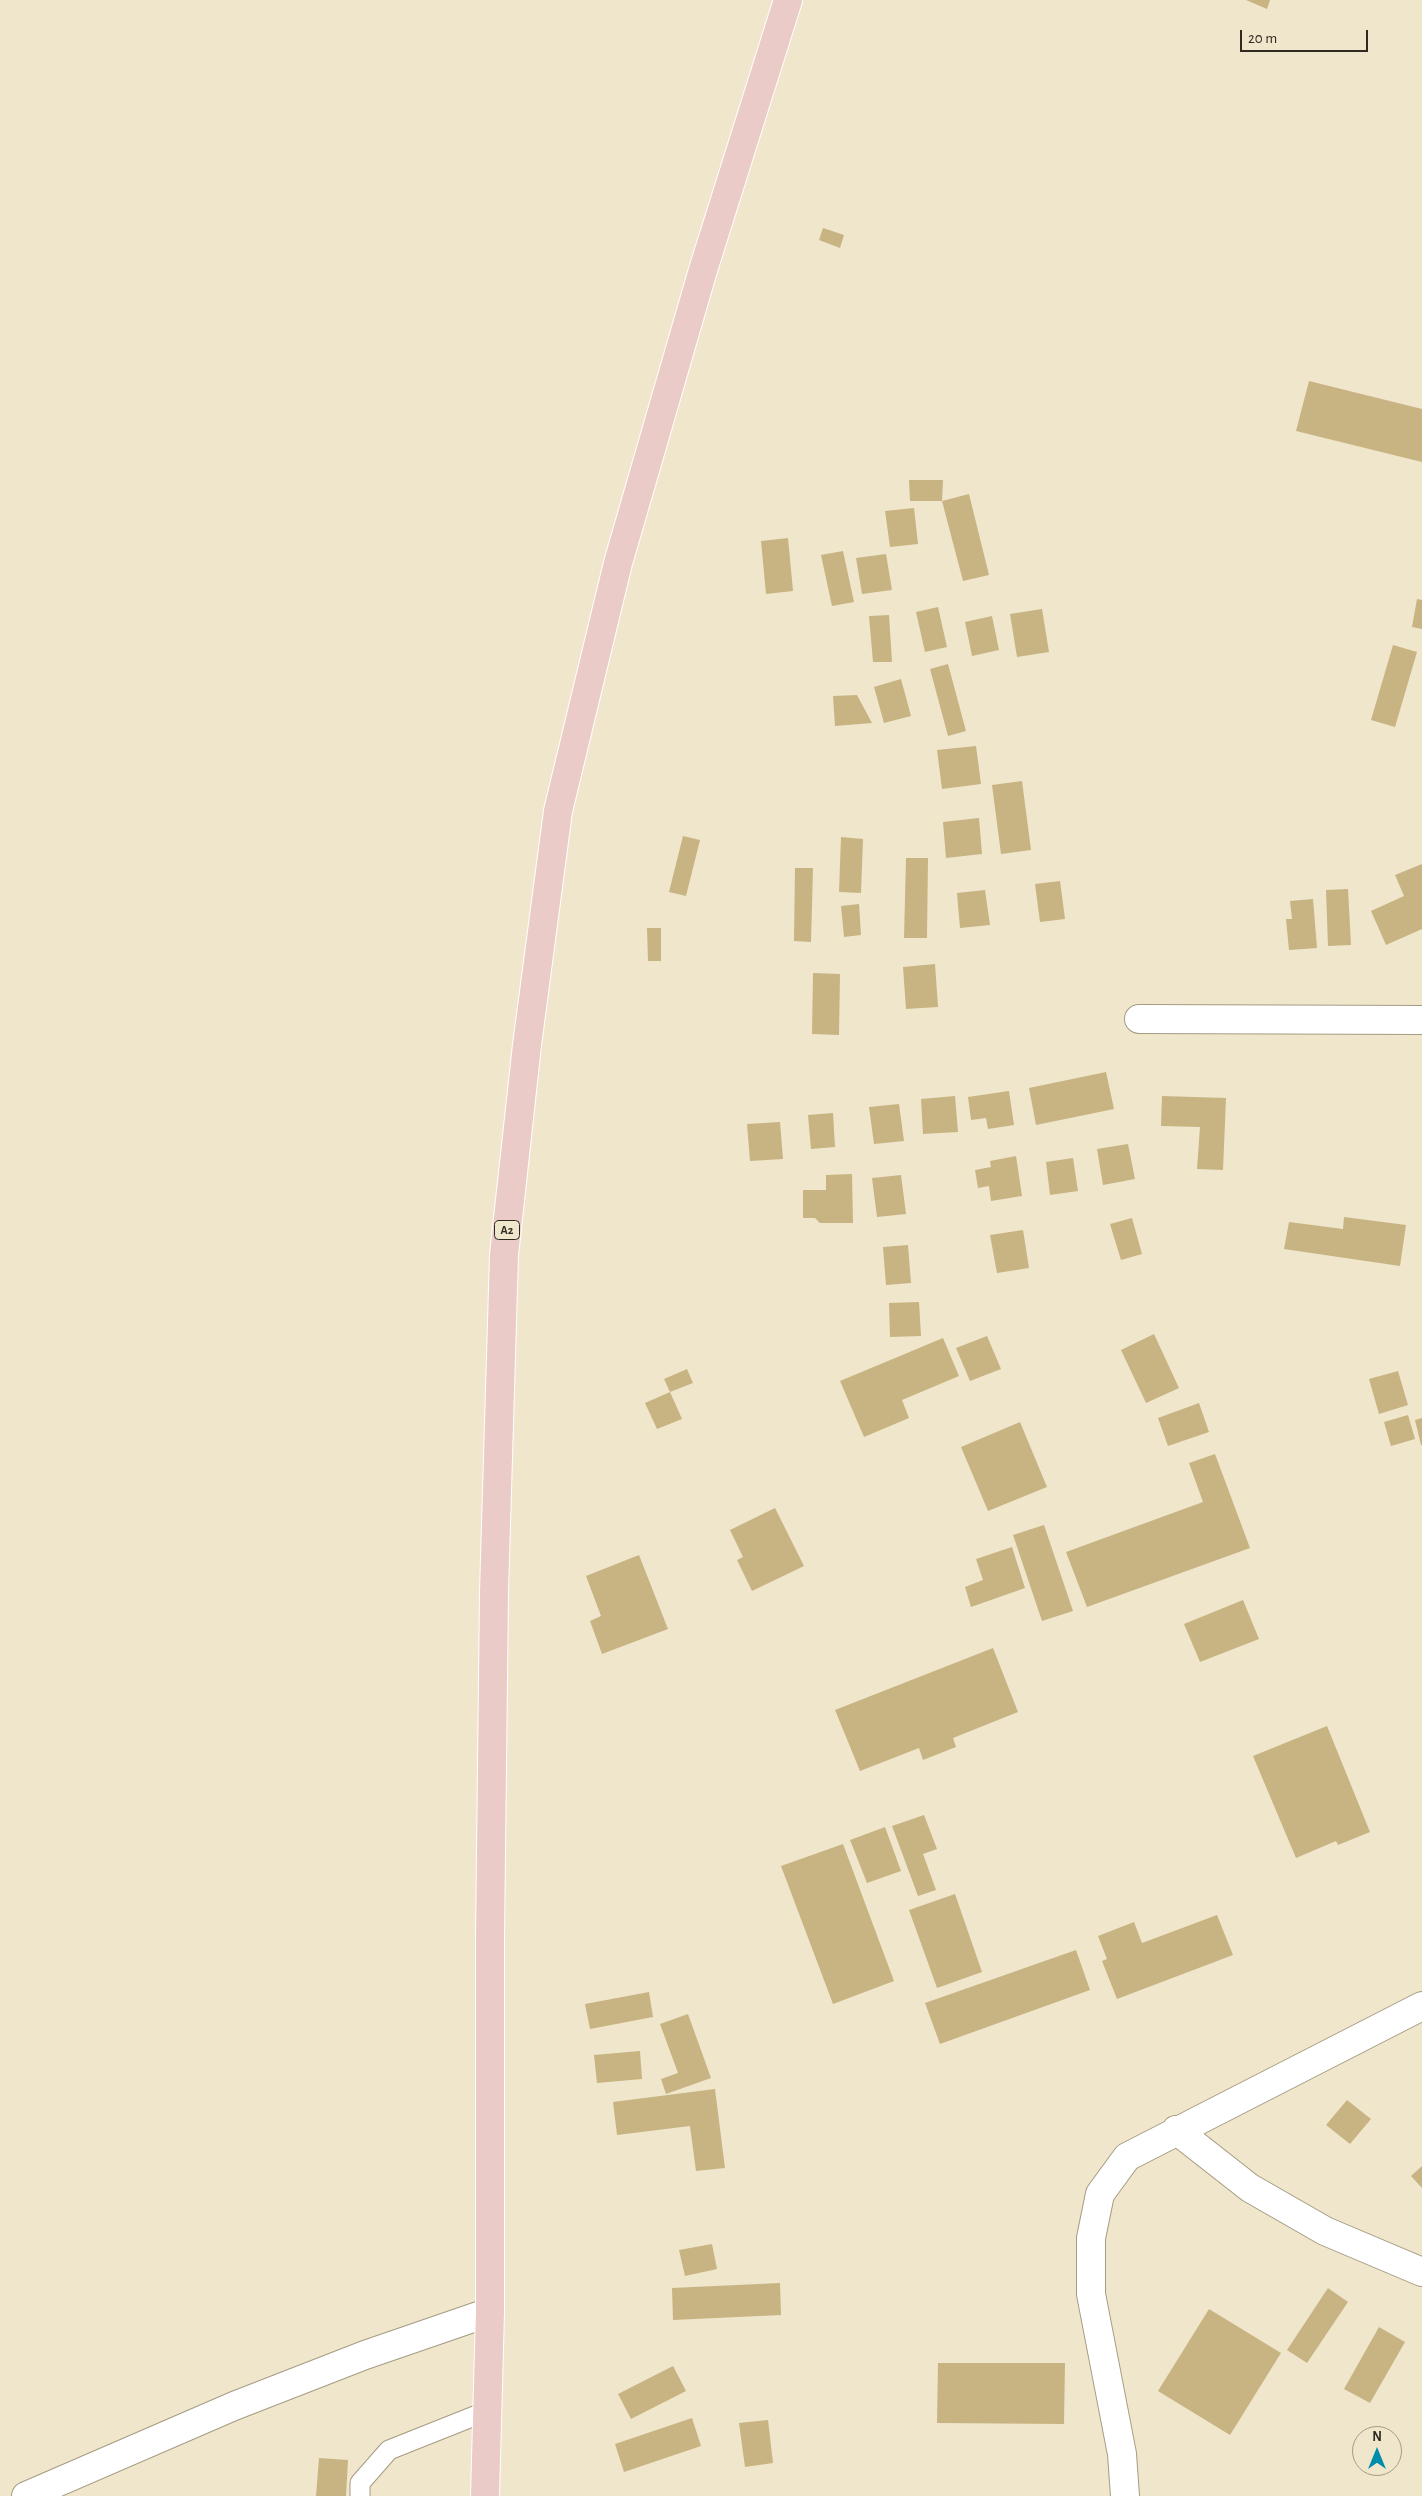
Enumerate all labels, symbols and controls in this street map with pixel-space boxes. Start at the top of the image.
scale bar [1242,20,1370,52]
text: 20 m [1248,31,1277,46]
road number: A2 [494,1220,520,1240]
north arrow [1352,2426,1402,2476]
text: N [1372,2430,1382,2444]

